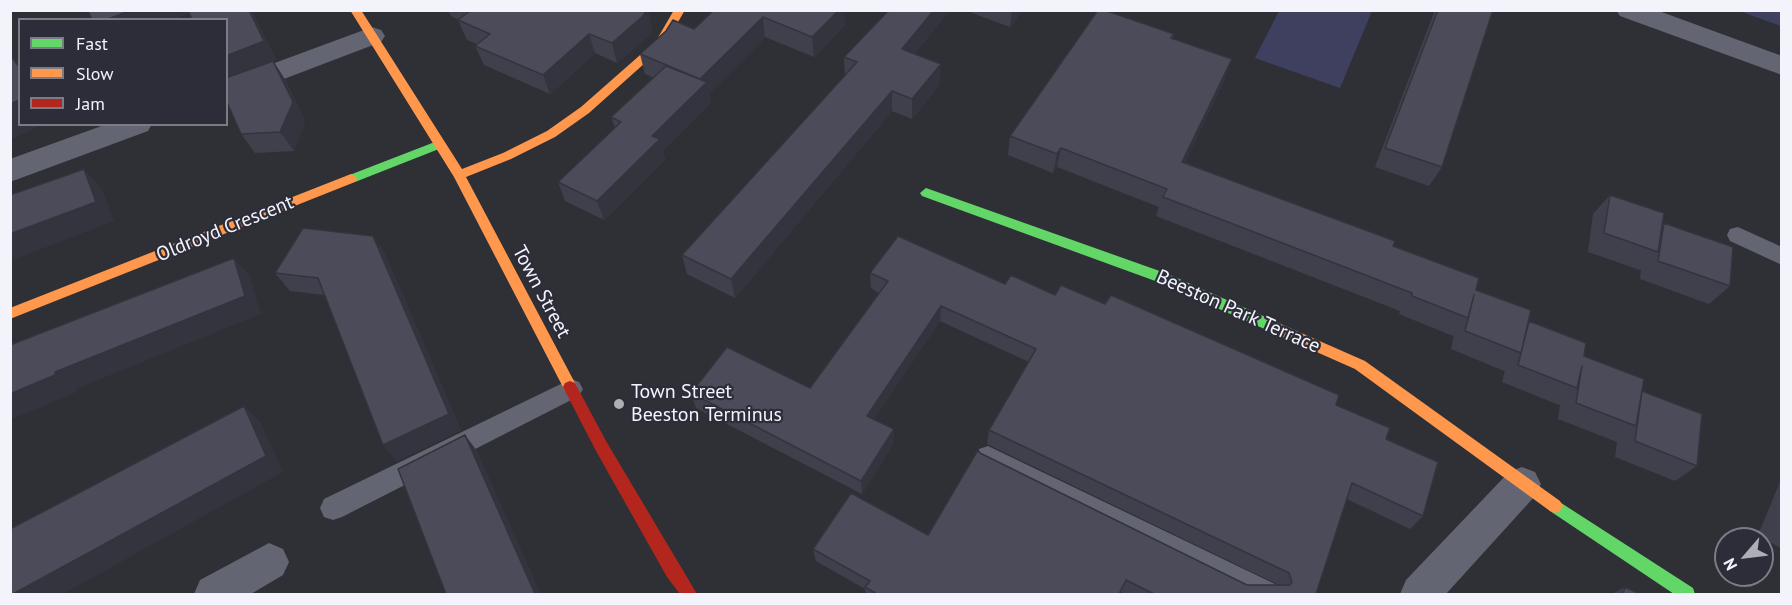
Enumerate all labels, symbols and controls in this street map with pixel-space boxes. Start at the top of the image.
legend [18,18,228,126]
text: Fast [76,32,108,55]
text: Slow [76,62,114,85]
text: Jam [76,92,105,115]
street label: Oldroyd Crescent [153,191,297,267]
street label: Town Street [507,242,575,342]
street label: Beeston Park Terrace [1152,265,1324,359]
place label: Town Street Beeston Terminus [631,380,782,427]
marker: Town Street Beeston Terminus [612,397,626,411]
north arrow [1714,527,1774,587]
text: N [1719,555,1741,574]

